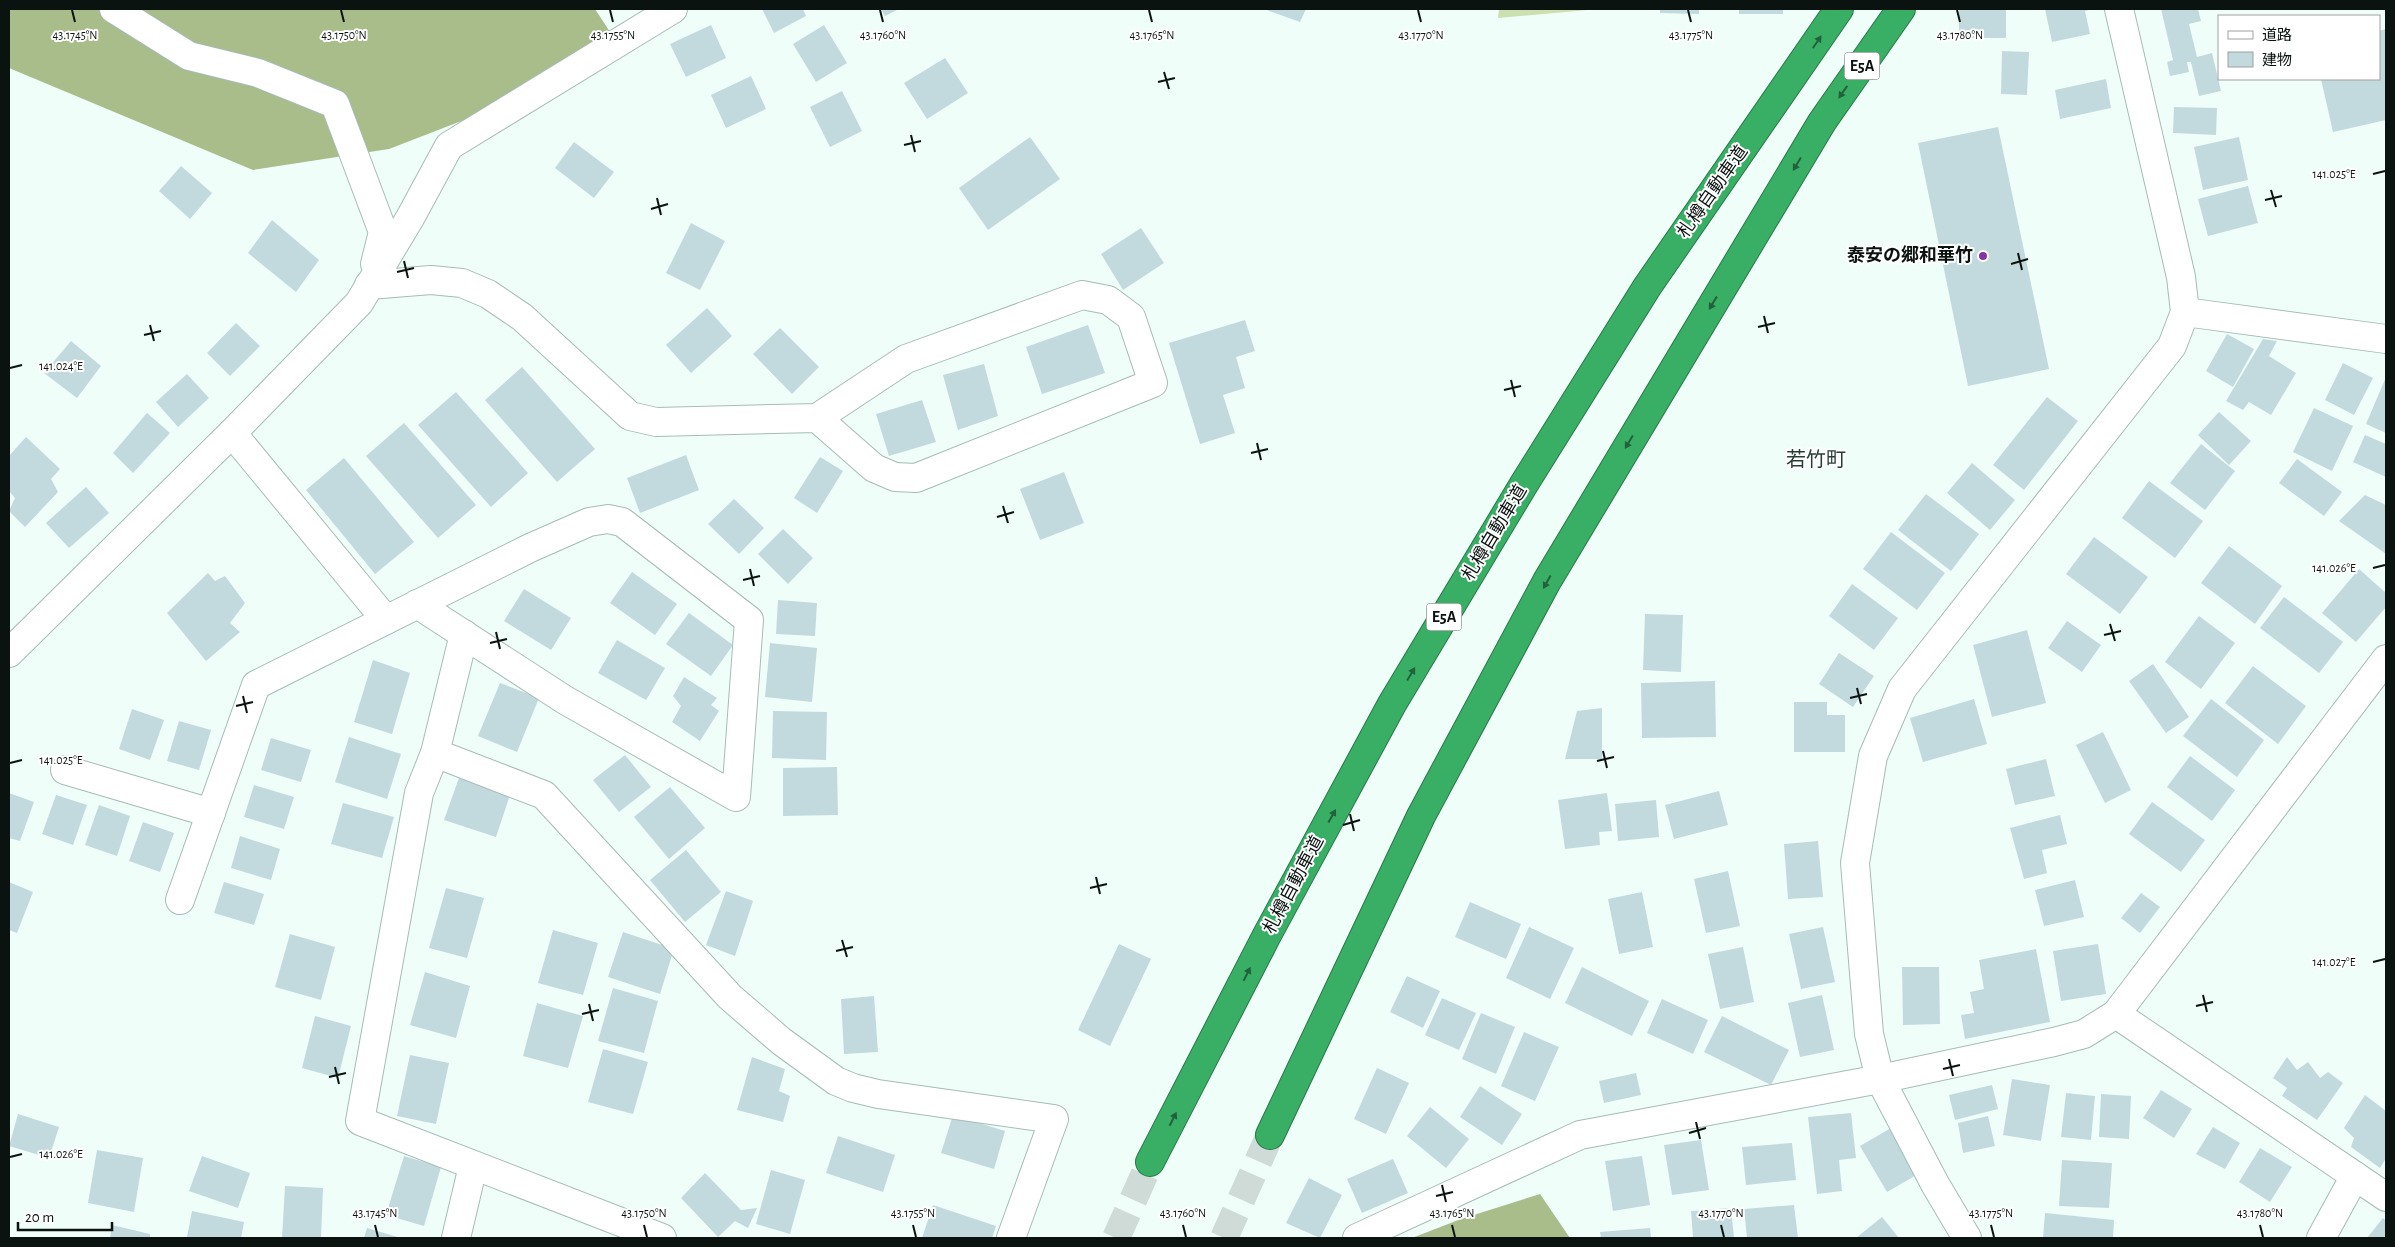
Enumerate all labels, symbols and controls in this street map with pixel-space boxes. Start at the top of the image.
legend [2218,15,2380,80]
text: 道路 [2262,27,2292,43]
text: 43.1745°N [52,29,98,41]
text: 43.1750°N [321,29,367,41]
text: 43.1755°N [591,29,635,41]
text: 43.1760°N [860,29,906,41]
text: 43.1765°N [1130,29,1174,41]
text: 43.1770°N [1398,29,1444,41]
text: 43.1775°N [1669,29,1713,41]
text: 43.1780°N [1937,29,1983,41]
one-way arrow [1812,35,1822,48]
road number: E5A [1844,52,1880,80]
text: 建物 [2262,52,2292,68]
one-way arrow [1838,85,1848,99]
street label: 札樽自動車道 [1673,141,1751,241]
one-way arrow [1793,158,1802,171]
text: 141.025°E [2313,168,2356,180]
place label: 泰安の郷和華竹 [1847,245,1973,265]
marker: 泰安の郷和華竹 [1977,250,1989,262]
one-way arrow [1708,297,1718,310]
text: 141.024°E [39,360,83,372]
one-way arrow [1625,436,1634,449]
district label: 若竹町 [1786,449,1846,470]
street label: 札樽自動車道 [1458,481,1531,584]
text: 141.026°E [2312,562,2356,574]
one-way arrow [1542,576,1551,589]
road number: E5A [1426,604,1462,630]
one-way arrow [1406,667,1415,680]
text: 141.025°E [40,754,83,766]
one-way arrow [1327,809,1336,822]
street label: 札樽自動車道 [1259,832,1327,937]
text: 141.027°E [2313,956,2356,968]
one-way arrow [1243,967,1251,982]
one-way arrow [1169,1112,1177,1126]
text: 141.026°E [39,1148,83,1160]
scale bar [18,1200,111,1232]
text: 43.1745°N [352,1207,398,1219]
text: 43.1750°N [621,1207,667,1219]
text: 43.1755°N [891,1207,935,1219]
text: 43.1760°N [1160,1207,1206,1219]
text: 43.1765°N [1430,1207,1474,1219]
text: 43.1770°N [1698,1207,1744,1219]
text: 43.1775°N [1969,1207,2013,1219]
text: 43.1780°N [2237,1207,2283,1219]
text: 20 m [25,1210,54,1225]

